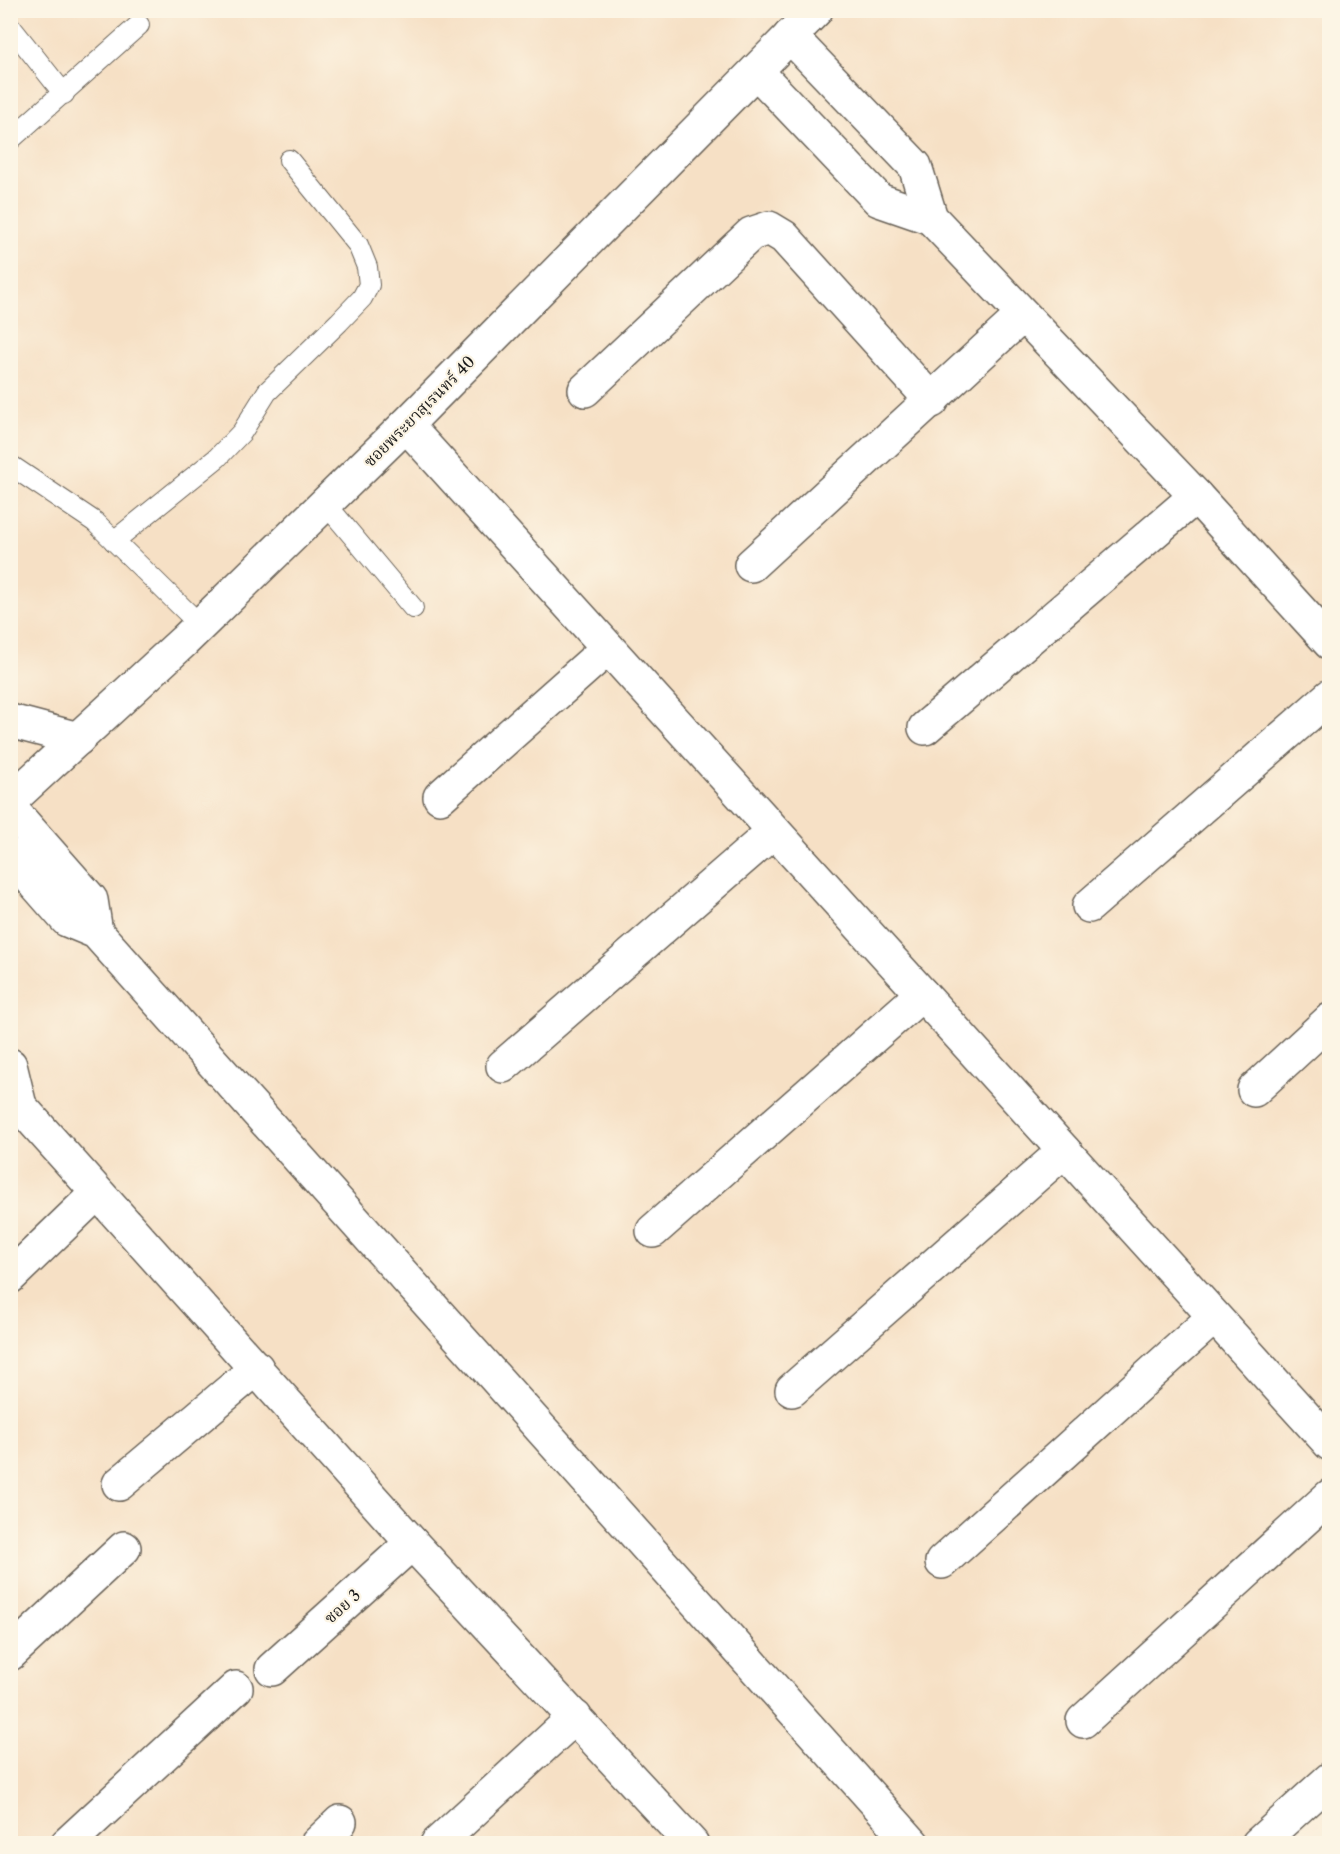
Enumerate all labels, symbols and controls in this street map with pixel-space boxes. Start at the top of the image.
street label: ซอยพระยาสุเรนทร์ 40 [359,351,480,472]
street label: ซอย 3 [320,1585,364,1627]

